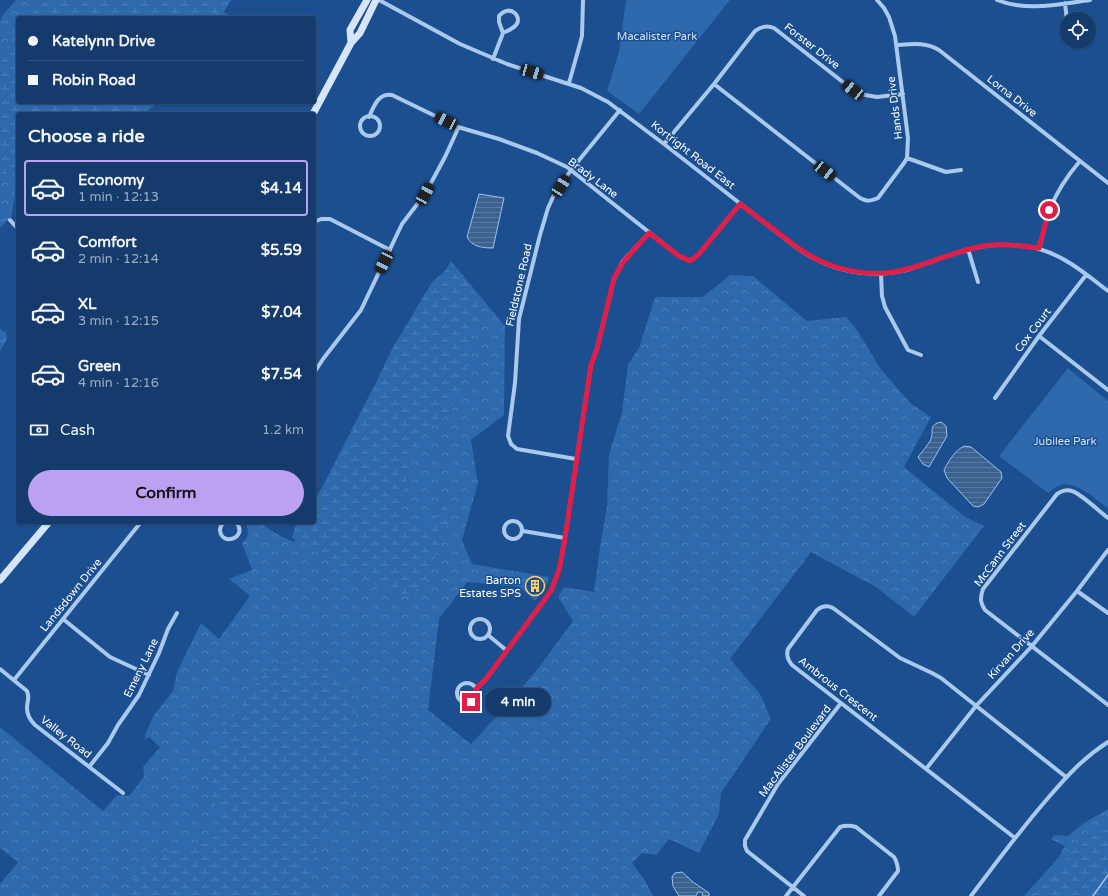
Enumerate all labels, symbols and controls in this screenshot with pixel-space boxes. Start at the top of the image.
map controls [1060,12,1096,48]
button: locate [1060,12,1096,48]
street label: Forster Drive [782,20,842,72]
park label: Macalister Park [617,30,697,43]
text: Katelynn Drive [52,32,155,50]
car [519,63,545,81]
text: Robin Road [52,71,136,89]
street label: Lorna Drive [984,72,1040,120]
street label: Hands Drive [885,76,905,140]
car [840,78,866,102]
car [433,110,459,132]
street label: Kortright Road East [648,118,738,192]
text: Choose a ride [28,125,145,147]
street label: Brady Lane [565,155,621,201]
car [812,159,838,183]
icon: car [30,170,66,206]
text: Economy [78,171,144,189]
car [549,173,573,199]
text: $4.14 [261,179,302,197]
car [414,181,436,207]
text: 1 min · 12:13 [78,189,159,205]
route start [1040,201,1058,219]
icon: car [30,232,66,268]
text: Comfort [78,233,137,251]
text: $5.59 [261,241,302,259]
street label: Fieldstone Road [503,242,535,328]
car [373,249,395,275]
text: 2 min · 12:14 [78,251,159,267]
icon: car [30,294,66,330]
text: XL [78,295,97,313]
text: $7.04 [261,303,302,321]
street label: Cox Court [1012,305,1054,355]
text: 3 min · 12:15 [78,313,159,329]
icon: car [30,356,66,392]
text: Green [78,357,121,375]
text: $7.54 [261,365,302,383]
text: 4 min · 12:16 [78,375,159,391]
icon: cash [28,419,50,441]
text: Cash [60,421,95,439]
text: 1.2 km [262,422,304,438]
park label: Jubilee Park [1033,435,1097,448]
button: Confirm [28,470,304,516]
street label: McCann Street [971,519,1029,589]
street label: Landsdown Drive [38,556,104,634]
place label: Barton Estates SPS [459,574,521,600]
building icon: Barton Estates SPS [524,575,546,597]
street label: Kirvan Drive [985,626,1037,682]
street label: Emeny Lane [121,636,161,700]
street label: Ambrous Crescent [796,654,880,724]
callout: 4 min [485,688,551,716]
route end [462,693,480,711]
text: 4 min [501,694,535,710]
street label: MacAlister Boulevard [756,702,834,800]
street label: Valley Road [38,713,94,761]

